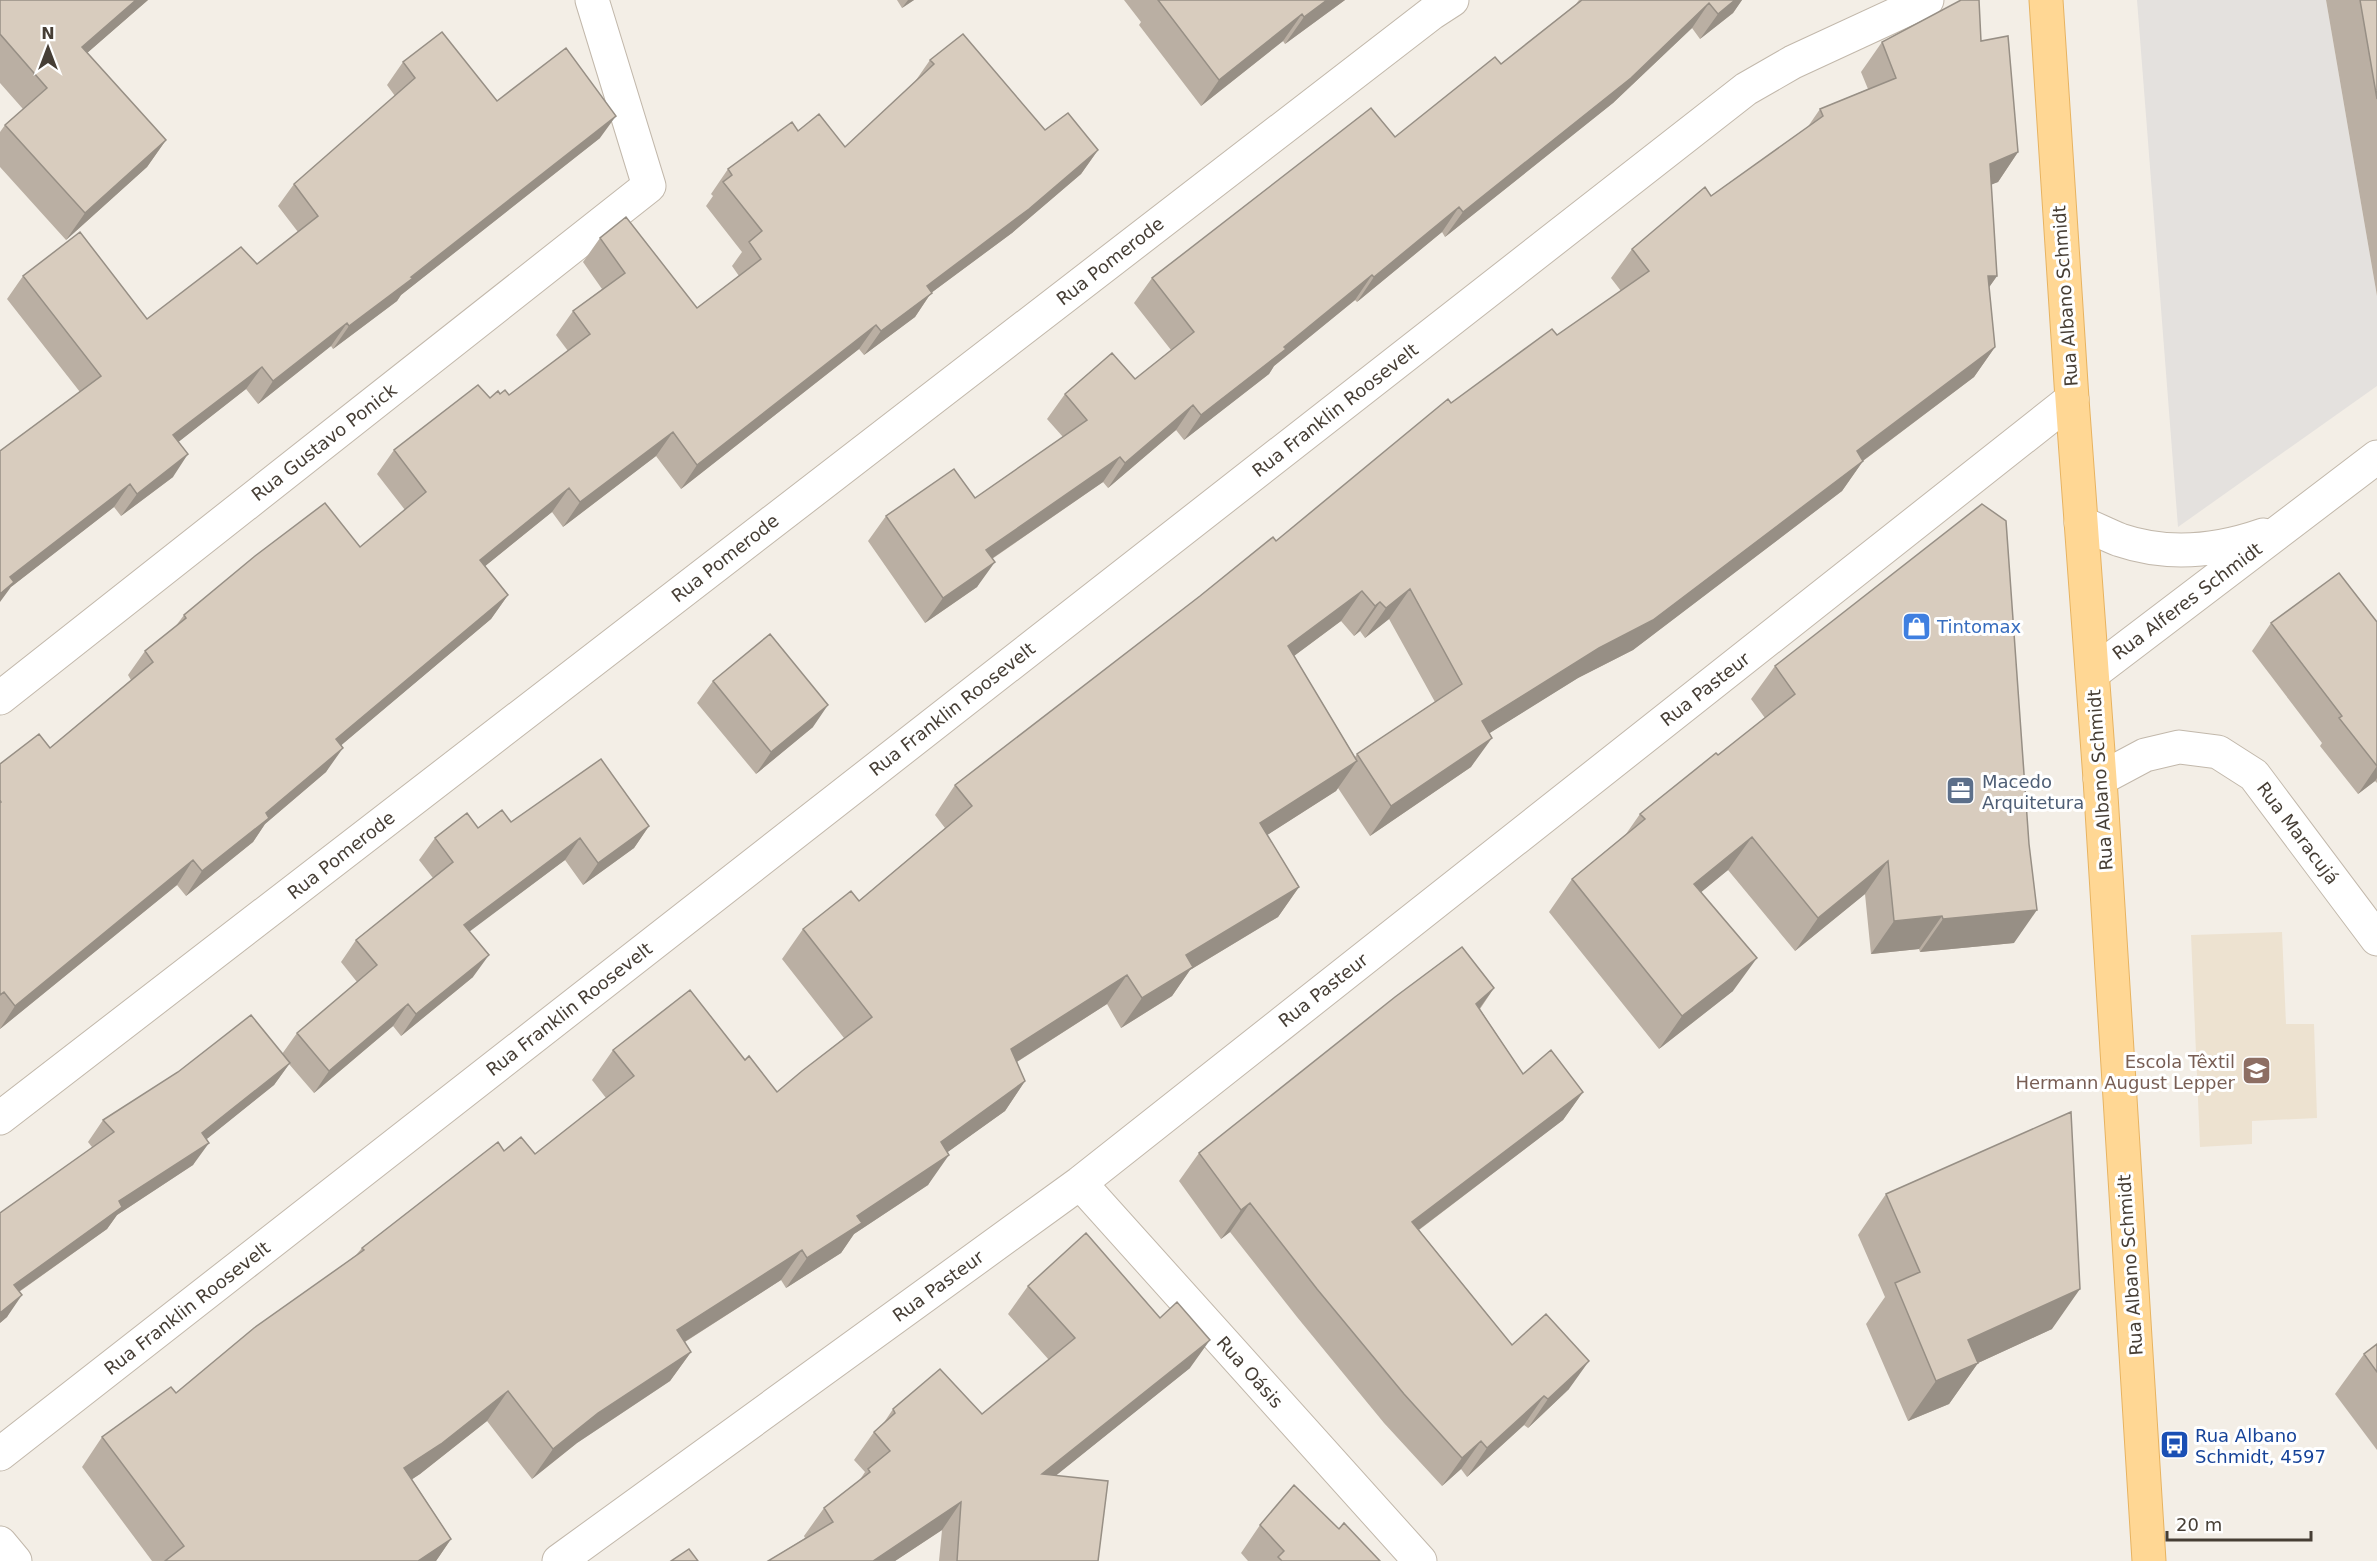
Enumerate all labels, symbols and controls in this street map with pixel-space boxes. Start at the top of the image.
north arrow [18,18,78,78]
text: N [41,24,55,43]
street label: Rua Albano Schmidt [2048,205,2082,387]
street label: Rua Pomerode [1052,213,1168,309]
street label: Rua Franklin Roosevelt [1248,339,1422,481]
street label: Rua Gustavo Ponick [247,379,401,505]
street label: Rua Pomerode [667,510,783,606]
street label: Rua Alferes Schmidt [2108,538,2266,664]
shop icon: Tintomax [1900,610,1932,642]
place label: Tintomax [1936,616,2021,637]
street label: Rua Franklin Roosevelt [865,638,1039,780]
street label: Rua Pasteur [1656,647,1754,730]
street label: Rua Albano Schmidt [2083,689,2117,871]
place label: Macedo Arquitetura [1982,771,2084,813]
office icon: Macedo Arquitetura [1945,775,1977,807]
street label: Rua Maracujá [2253,778,2343,888]
street label: Rua Pomerode [283,807,399,903]
street label: Rua Franklin Roosevelt [482,938,656,1080]
street label: Rua Pasteur [1274,948,1372,1031]
place label: Escola Têxtil Hermann August Lepper [2015,1051,2236,1093]
school or university icon: Escola Têxtil Hermann August Lepper [2240,1055,2272,1087]
street label: Rua Albano Schmidt [2113,1174,2147,1356]
street label: Rua Franklin Roosevelt [100,1237,274,1379]
street label: Rua Pasteur [888,1246,988,1326]
street label: Rua Oásis [1212,1332,1288,1412]
place label: Rua Albano Schmidt, 4597 [2195,1425,2326,1467]
bus stop icon: Rua Albano Schmidt, 4597 [2158,1429,2190,1461]
scale bar [2167,1504,2311,1542]
text: 20 m [2176,1514,2222,1535]

